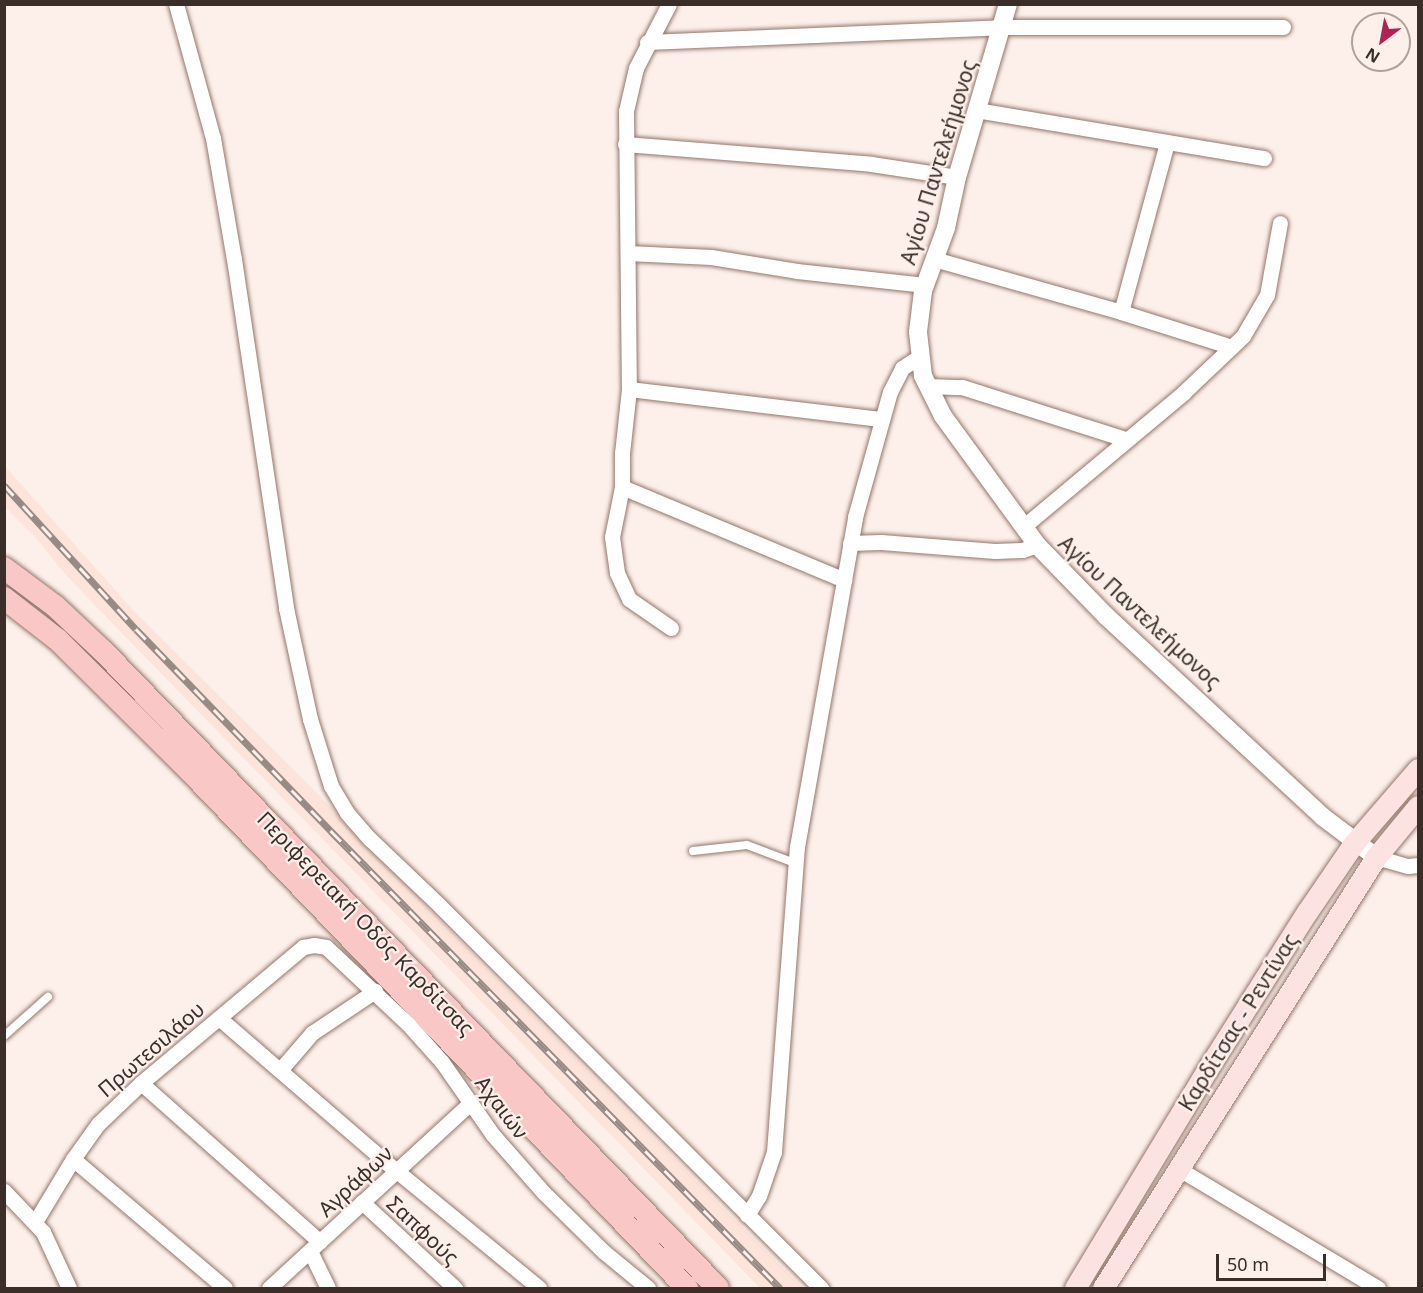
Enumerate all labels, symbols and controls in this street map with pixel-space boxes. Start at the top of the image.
north arrow [1351,12,1411,72]
text: N [1361,43,1384,68]
street label: Αγίου Παντελεήμονος [895,57,981,267]
street label: Αγίου Παντελεήμονος [1054,530,1226,694]
street label: Περιφερειακή Οδός Καρδίτσας [252,806,480,1040]
street label: Καρδίτσας - Ρεντίνας [1173,929,1303,1115]
street label: Πρωτεσιλάου [93,996,209,1102]
street label: Αχαιών [470,1071,534,1143]
street label: Αγράφων [313,1140,397,1222]
street label: Σαπφούς [382,1190,464,1270]
scale bar [1219,1242,1328,1280]
text: 50 m [1227,1252,1269,1276]

